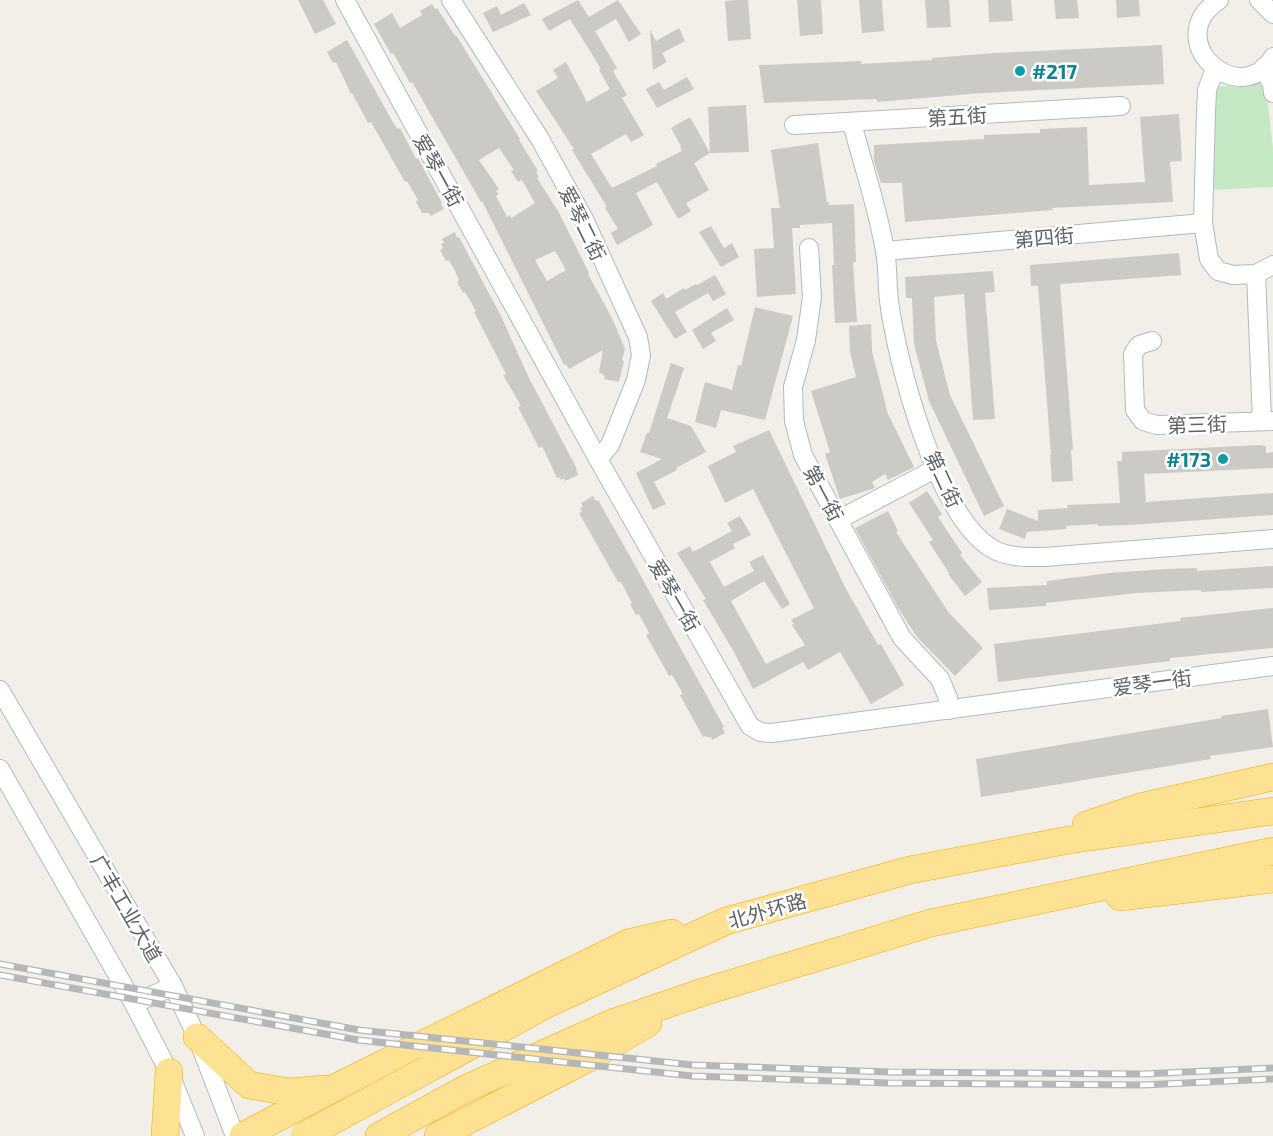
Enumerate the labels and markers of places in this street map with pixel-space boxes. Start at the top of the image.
place label: #217 [1032,59,1078,83]
marker: #217 [1013,64,1027,78]
place label: #173 [1166,447,1211,471]
marker: #173 [1216,452,1230,466]

